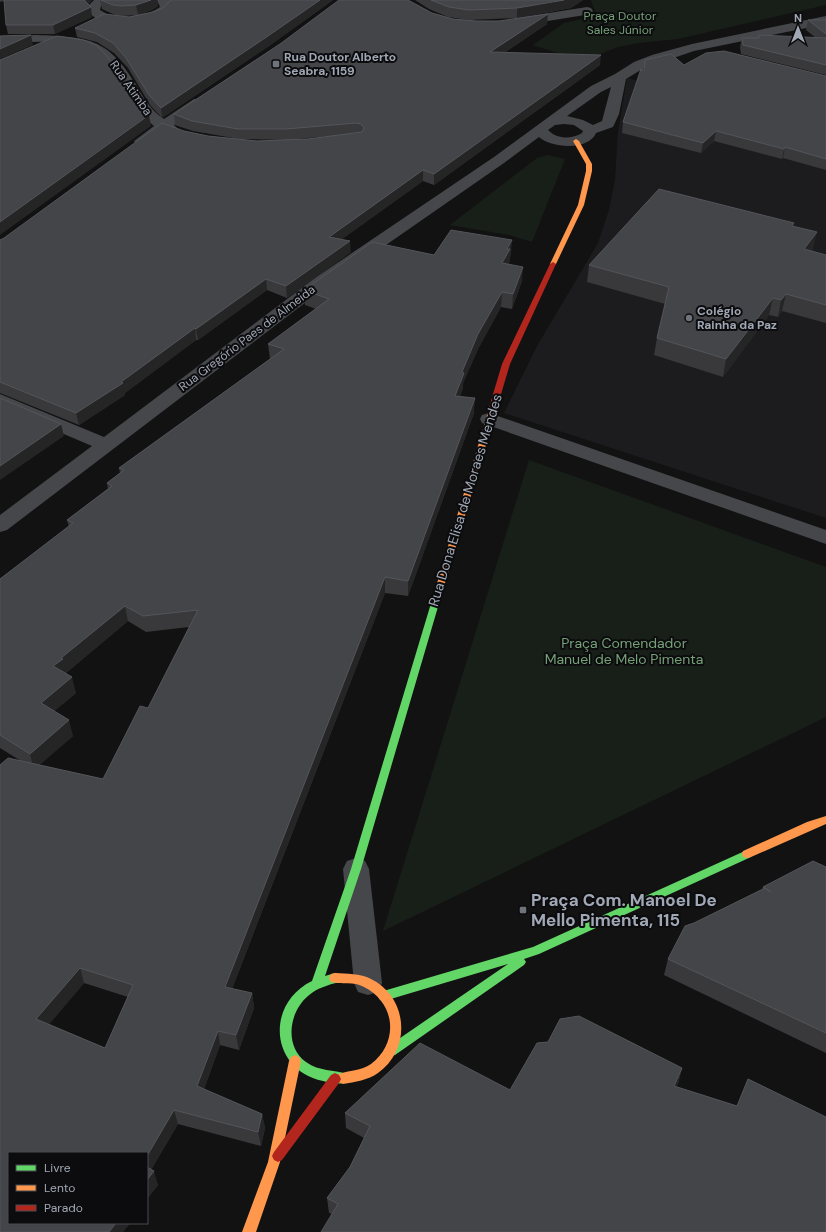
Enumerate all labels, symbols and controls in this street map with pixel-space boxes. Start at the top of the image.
park label: Praça Doutor Sales Júnior [584,8,657,38]
north arrow [778,8,818,48]
text: N [794,11,802,25]
place label: Rua Doutor Alberto Seabra, 1159 [284,49,396,79]
street label: Rua Atimba [106,57,156,119]
marker: Rua Doutor Alberto Seabra, 1159 [271,59,281,69]
street label: Rua Gregório Paes de Almeida [176,281,318,395]
place label: Colégio Rainha da Paz [697,303,777,333]
marker: Colégio Rainha da Paz [684,313,694,323]
street label: Rua Dona Elisa de Moraes Mendes [424,392,506,608]
park label: Praça Comendador Manuel de Melo Pimenta [545,634,703,668]
place label: Praça Com. Manoel De Mello Pimenta, 115 [531,889,717,931]
marker: Praça Com. Manoel De Mello Pimenta, 115 [518,905,528,915]
legend [8,1152,148,1224]
text: Livre [44,1160,71,1176]
text: Lento [44,1180,75,1196]
text: Parado [44,1200,83,1216]

